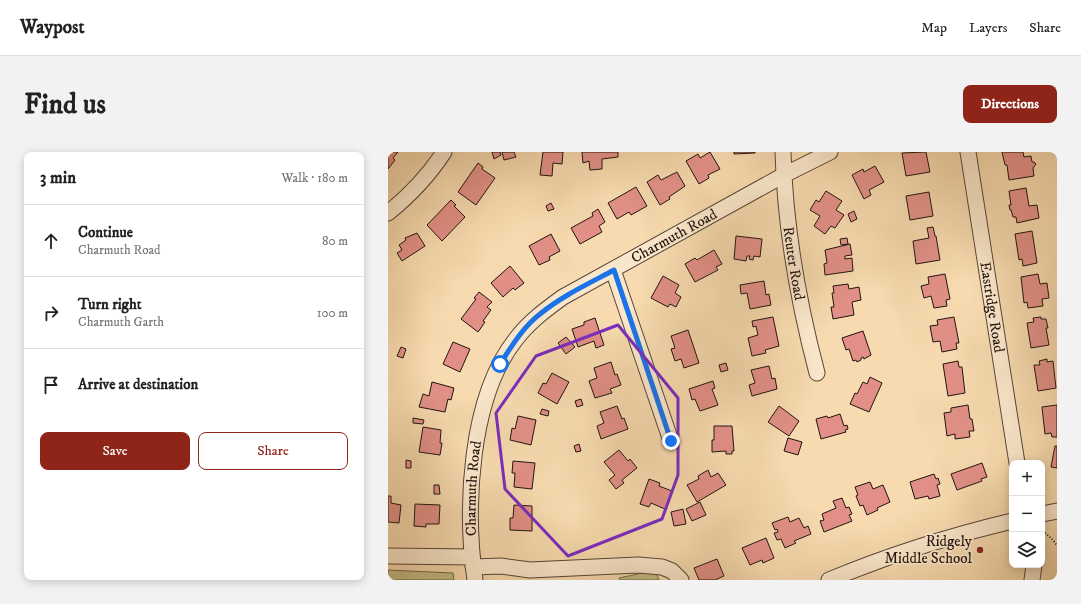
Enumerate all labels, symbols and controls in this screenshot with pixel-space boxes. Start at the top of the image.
text: Waypost [20,16,84,39]
text: Map [921,19,947,37]
text: Layers [969,19,1007,37]
text: Share [1029,19,1061,37]
button: Directions [963,85,1057,123]
text: Find us [24,87,106,122]
text: 3 min [40,167,76,189]
text: Walk · 180 m [281,170,348,186]
street label: Charmuth Road [628,205,721,268]
text: Continue [78,223,133,242]
street label: Reuter Road [779,226,809,302]
icon: ahead [40,230,62,252]
text: 80 m [322,233,348,249]
text: Charmuth Road [78,242,161,258]
street label: Eastridge Road [975,260,1009,354]
text: Turn right [78,295,141,314]
icon: right [40,302,62,324]
text: 100 m [317,305,348,321]
text: Charmuth Garth [78,314,164,330]
route start [491,355,509,373]
icon: arrive [40,374,62,396]
text: Arrive at destination [78,375,198,394]
button: Save [40,432,190,470]
button: Share [198,432,348,470]
route end [662,432,680,450]
street label: Charmuth Road [462,439,486,536]
map controls [1009,460,1045,568]
button: + [1009,460,1045,496]
button: − [1009,496,1045,532]
place label: Ridgely Middle School [884,532,973,568]
button: layers [1009,532,1045,568]
marker: Ridgely Middle School [975,545,985,555]

